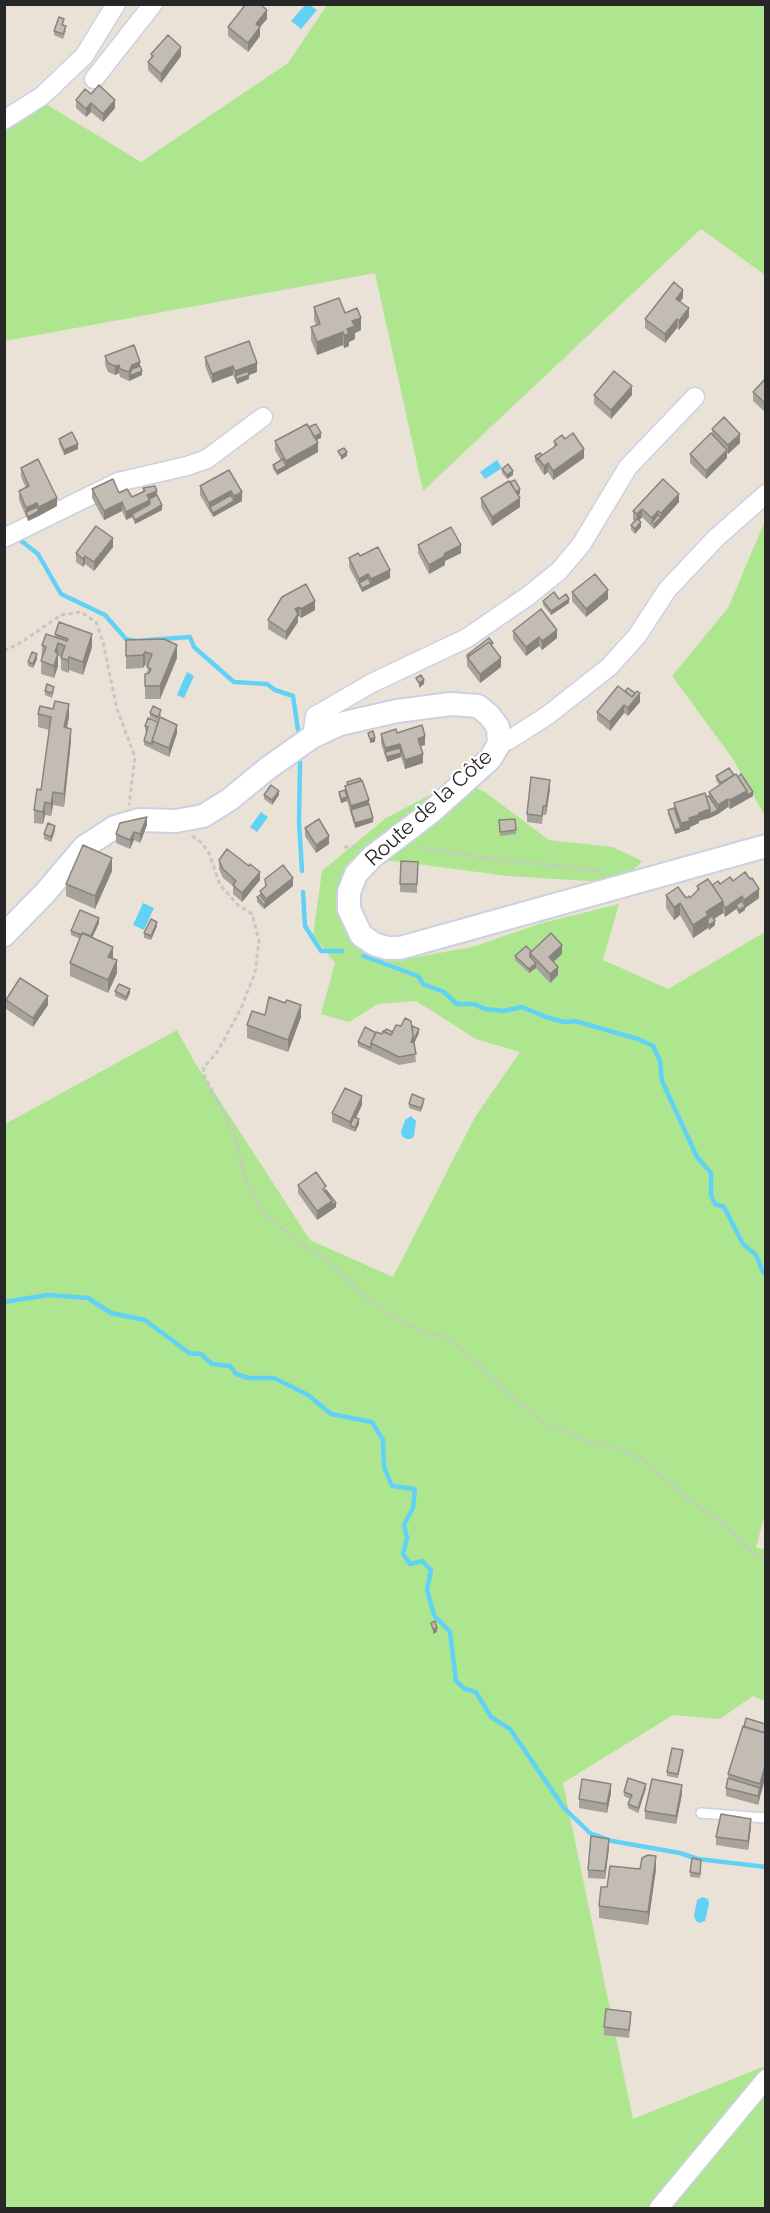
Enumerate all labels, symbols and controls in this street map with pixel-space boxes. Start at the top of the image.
street label: Route de la Côte [360,744,498,872]

